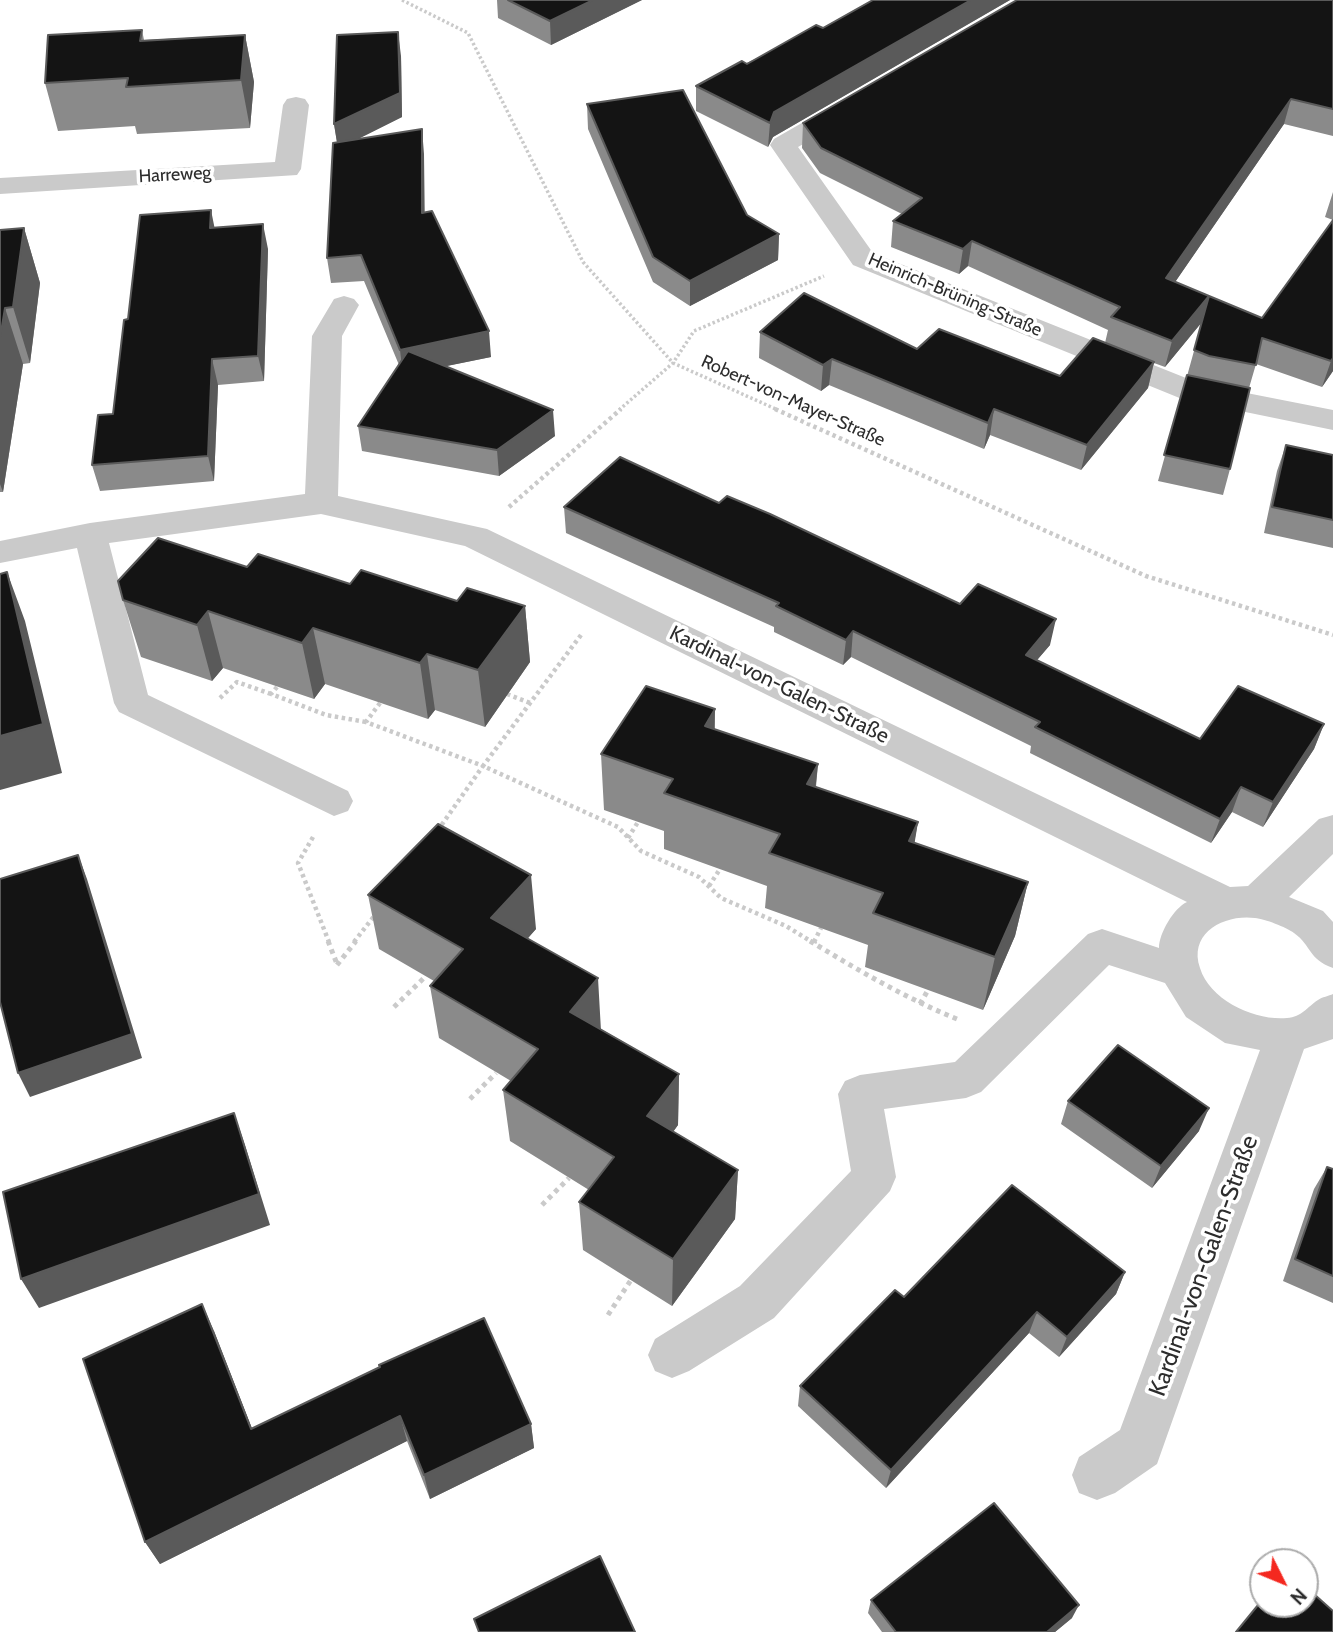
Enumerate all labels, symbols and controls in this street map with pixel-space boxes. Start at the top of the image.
street label: Harreweg [138,162,212,188]
street label: Heinrich-Brüning-Straße [865,249,1045,341]
street label: Robert-von-Mayer-Straße [698,351,888,451]
street label: Kardinal-von-Galen-Straße [665,621,893,749]
street label: Kardinal-von-Galen-Straße [1143,1132,1265,1400]
north arrow [1249,1548,1319,1618]
text: N [1285,1584,1311,1609]

